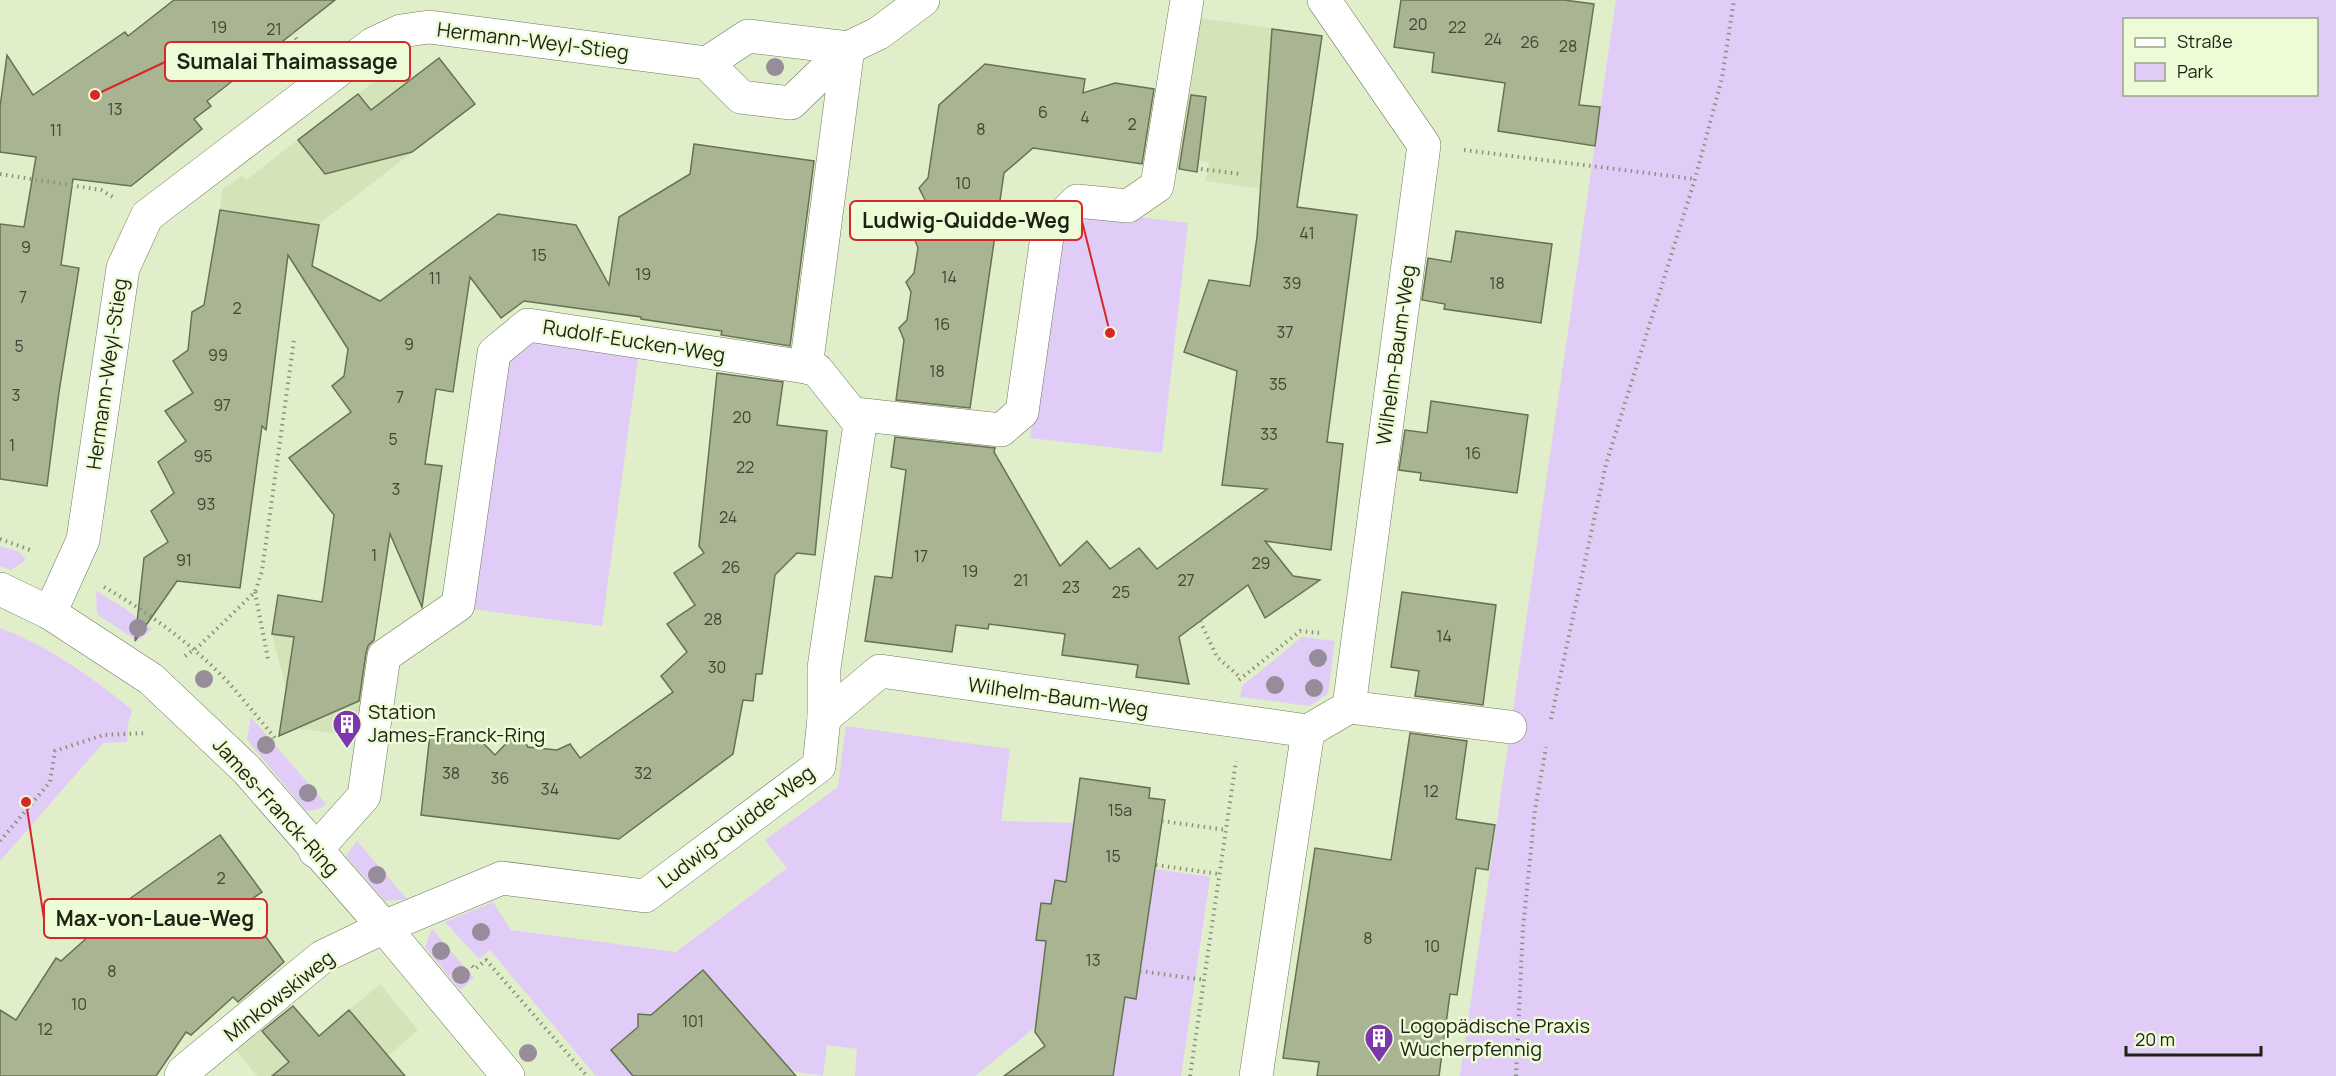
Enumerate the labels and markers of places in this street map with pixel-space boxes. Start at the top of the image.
callout: Sumalai Thaimassage [165,42,410,81]
callout: Ludwig-Quidde-Weg [850,201,1082,240]
place label: Station James-Franck-Ring [368,698,545,748]
building icon: Station James-Franck-Ring [331,708,363,750]
callout: Max-von-Laue-Weg [44,899,267,938]
place label: Logopädische Praxis Wucherpfennig [1400,1012,1590,1062]
building icon: Logopädische Praxis Wucherpfennig [1363,1022,1395,1064]

